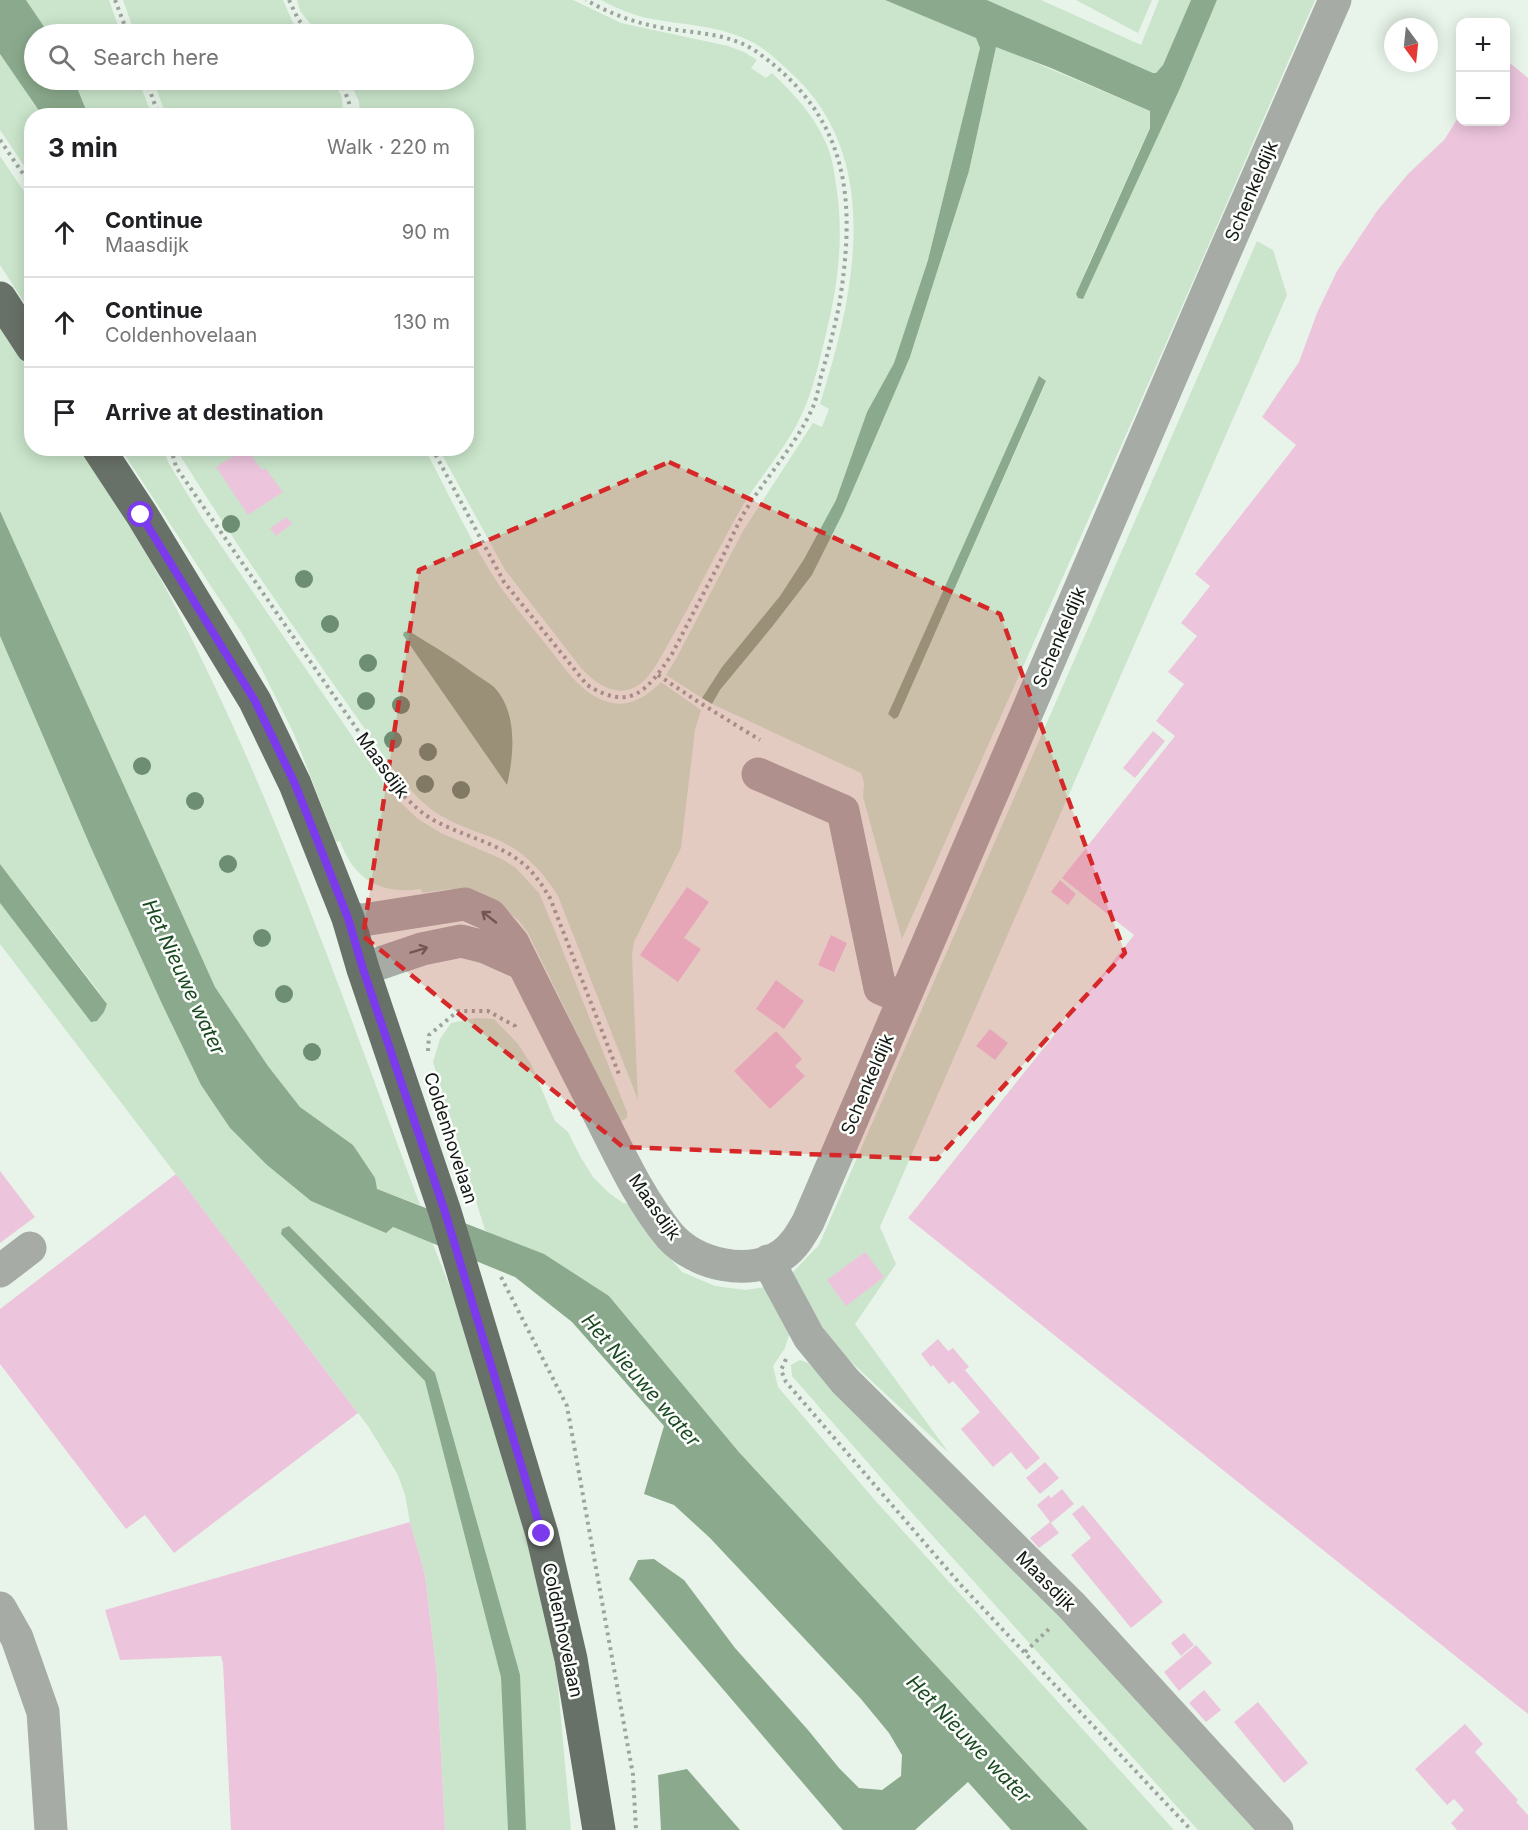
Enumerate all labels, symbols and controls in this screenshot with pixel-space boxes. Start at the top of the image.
north arrow [1384,18,1438,72]
map controls [1456,18,1510,126]
button: + [1456,18,1510,72]
search box [24,24,474,90]
icon: search [45,41,78,74]
text: Search here [93,44,219,70]
button: − [1456,72,1510,126]
text: 3 min [48,132,118,163]
text: Walk · 220 m [327,135,450,159]
street label: Schenkeldijk [1220,137,1282,245]
text: Continue [105,207,203,233]
icon: ahead [48,216,81,249]
text: 90 m [402,220,450,244]
text: Maasdijk [105,233,189,257]
text: Continue [105,297,203,323]
icon: ahead [48,306,81,339]
text: 130 m [394,310,450,334]
text: Coldenhovelaan [105,323,257,347]
icon: arrive [48,396,81,429]
text: Arrive at destination [105,399,324,425]
route start [127,501,153,527]
street label: Schenkeldijk [1028,583,1090,691]
street label: Maasdijk [352,728,414,802]
water label: Het Nieuwe water [137,895,231,1059]
one-way arrow [481,911,497,924]
one-way arrow [409,944,428,955]
street label: Schenkeldijk [836,1030,898,1138]
street label: Coldenhovelaan [420,1070,482,1206]
street label: Maasdijk [625,1170,685,1244]
water label: Het Nieuwe water [577,1308,706,1452]
route end [528,1520,554,1546]
street label: Maasdijk [1012,1547,1080,1615]
street label: Coldenhovelaan [538,1561,588,1699]
water label: Het Nieuwe water [902,1670,1037,1808]

